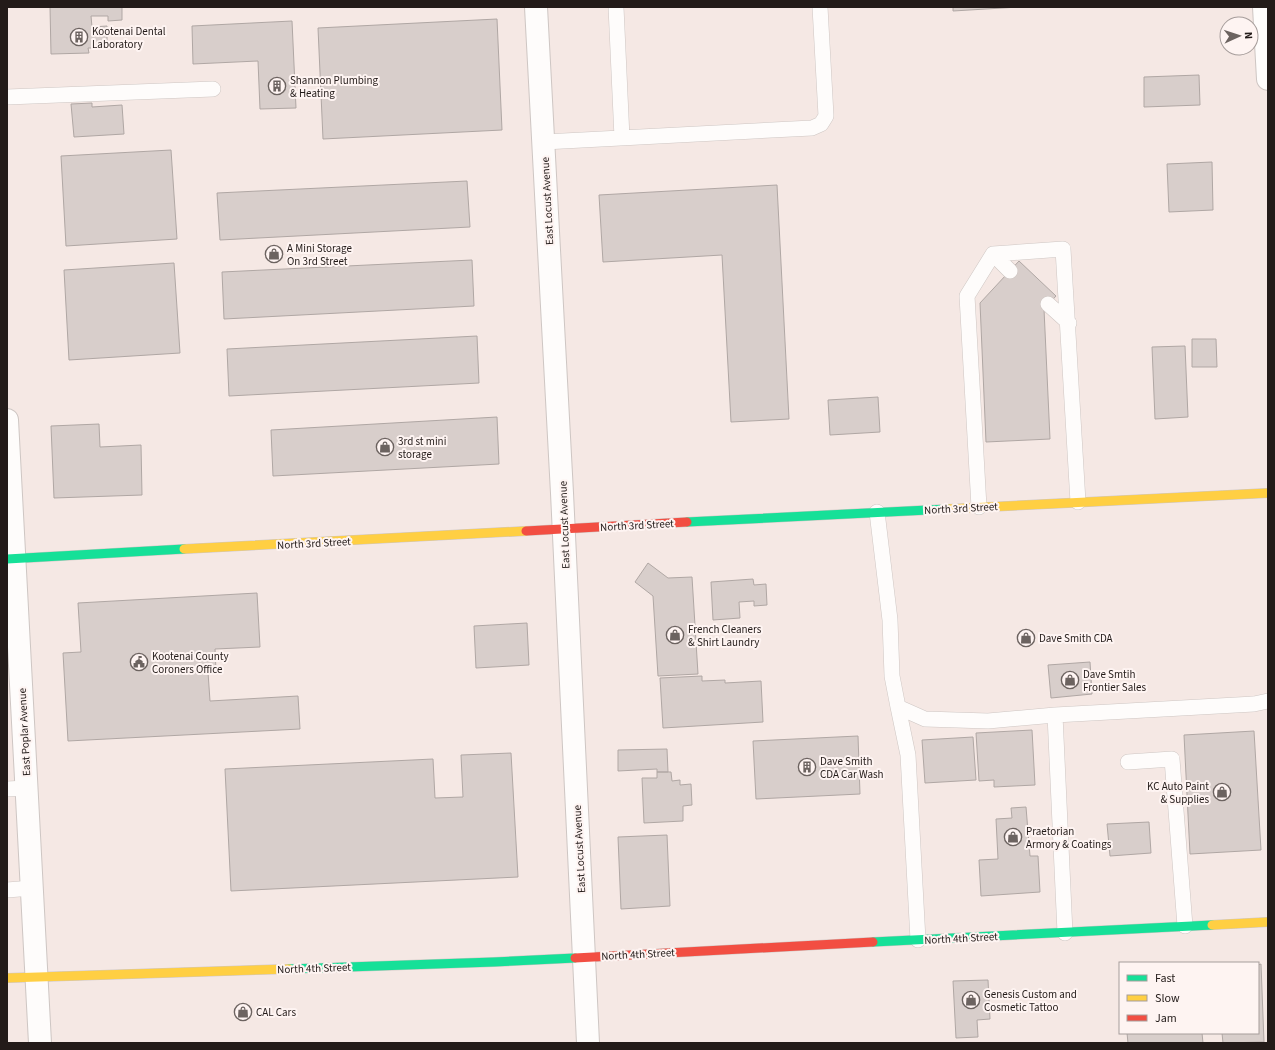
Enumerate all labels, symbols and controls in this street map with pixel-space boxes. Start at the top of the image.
north arrow [1219,16,1259,56]
place label: Kootenai Dental Laboratory [92,24,166,52]
building icon: Kootenai Dental Laboratory [69,27,89,47]
text: N [1241,31,1256,40]
place label: Shannon Plumbing & Heating [290,73,379,101]
building icon: Shannon Plumbing & Heating [267,76,287,96]
street label: East Locust Avenue [538,156,557,245]
place label: A Mini Storage On 3rd Street [287,241,352,269]
shop icon: A Mini Storage On 3rd Street [264,244,284,264]
place label: 3rd st mini storage [398,434,446,462]
shop icon: 3rd st mini storage [375,437,395,457]
street label: East Locust Avenue [555,480,574,569]
street label: North 3rd Street [924,499,999,518]
street label: North 3rd Street [600,516,675,535]
street label: North 3rd Street [277,534,352,553]
place label: French Cleaners & Shirt Laundry [688,622,762,650]
shop icon: French Cleaners & Shirt Laundry [665,625,685,645]
shop icon: Dave Smith CDA [1016,628,1036,648]
place label: Dave Smith CDA [1039,631,1113,646]
place label: Kootenai County Coroners Office [152,649,229,677]
public building icon: Kootenai County Coroners Office [129,652,149,672]
place label: Dave Smtih Frontier Sales [1083,667,1146,695]
shop icon: Dave Smtih Frontier Sales [1060,670,1080,690]
street label: East Poplar Avenue [15,687,34,776]
place label: Dave Smith CDA Car Wash [820,754,884,782]
building icon: Dave Smith CDA Car Wash [797,757,817,777]
place label: KC Auto Paint & Supplies [1147,779,1209,807]
shop icon: KC Auto Paint & Supplies [1212,782,1232,802]
street label: East Locust Avenue [570,804,589,893]
place label: Praetorian Armory & Coatings [1026,824,1112,852]
shop icon: Praetorian Armory & Coatings [1003,827,1023,847]
street label: North 4th Street [924,929,999,948]
street label: North 4th Street [601,945,676,964]
street label: North 4th Street [277,960,351,977]
legend [1119,962,1259,1034]
text: Fast [1155,970,1175,987]
place label: Genesis Custom and Cosmetic Tattoo [984,987,1077,1015]
shop icon: Genesis Custom and Cosmetic Tattoo [961,990,981,1010]
text: Slow [1155,990,1180,1007]
shop icon: CAL Cars [233,1002,253,1022]
place label: CAL Cars [256,1005,296,1020]
text: Jam [1155,1010,1177,1027]

